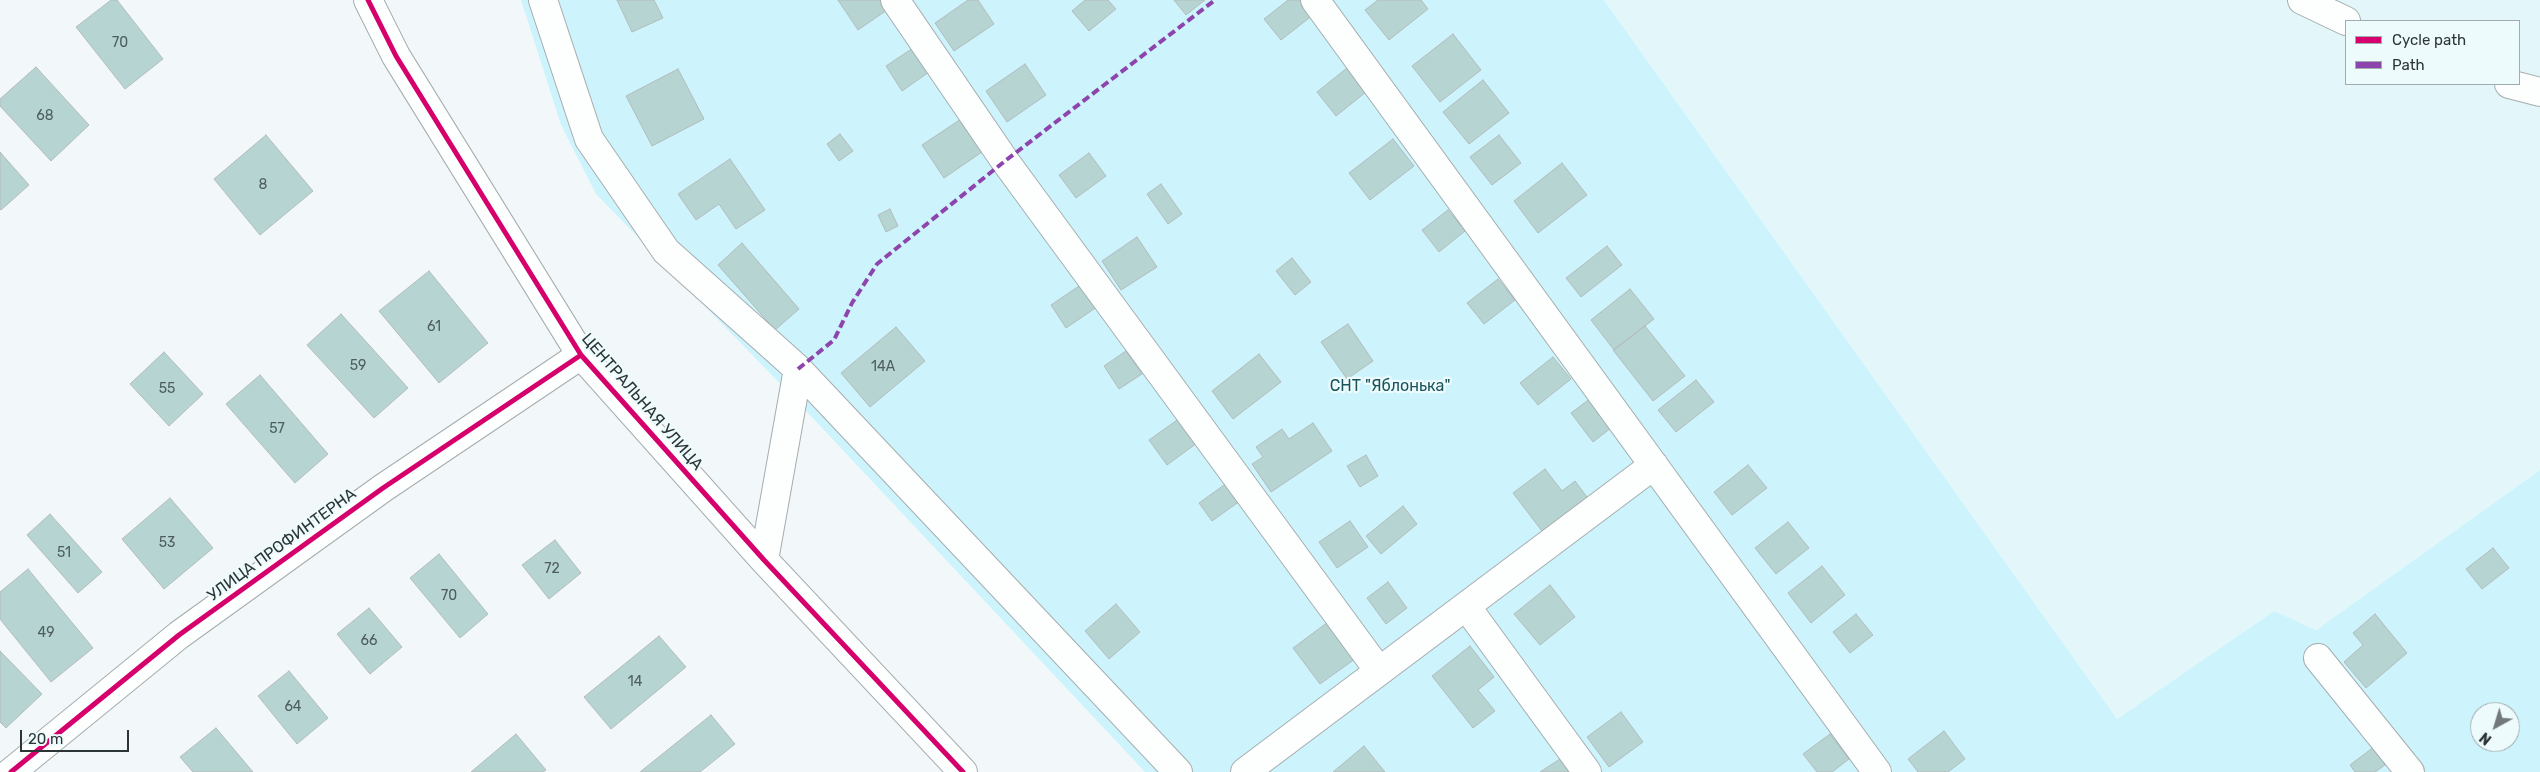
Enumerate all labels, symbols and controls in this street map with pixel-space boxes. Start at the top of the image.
legend [2345,20,2520,85]
text: Cycle path [2392,31,2466,49]
house number: 70 [112,35,128,51]
text: Path [2392,56,2425,74]
house number: 68 [36,108,54,124]
house number: 8 [259,177,267,193]
house number: 61 [427,319,441,335]
street label: ЦЕНТРАЛЬНАЯ УЛИЦА [577,330,707,474]
house number: 59 [350,358,366,374]
house number: 14А [871,359,895,375]
park label: СНТ "Яблонька" [1330,376,1450,396]
house number: 55 [159,381,175,397]
house number: 57 [269,421,285,437]
street label: УЛИЦА ПРОФИНТЕРНА [204,485,360,605]
house number: 53 [159,535,175,551]
house number: 51 [57,545,71,561]
house number: 72 [544,561,560,577]
house number: 70 [441,588,457,604]
house number: 49 [38,625,54,641]
house number: 66 [361,633,377,649]
house number: 14 [628,674,642,690]
house number: 64 [284,699,302,715]
north arrow [2470,702,2520,752]
scale bar [22,720,131,752]
text: N [2477,728,2495,748]
text: 20 m [28,730,63,748]

